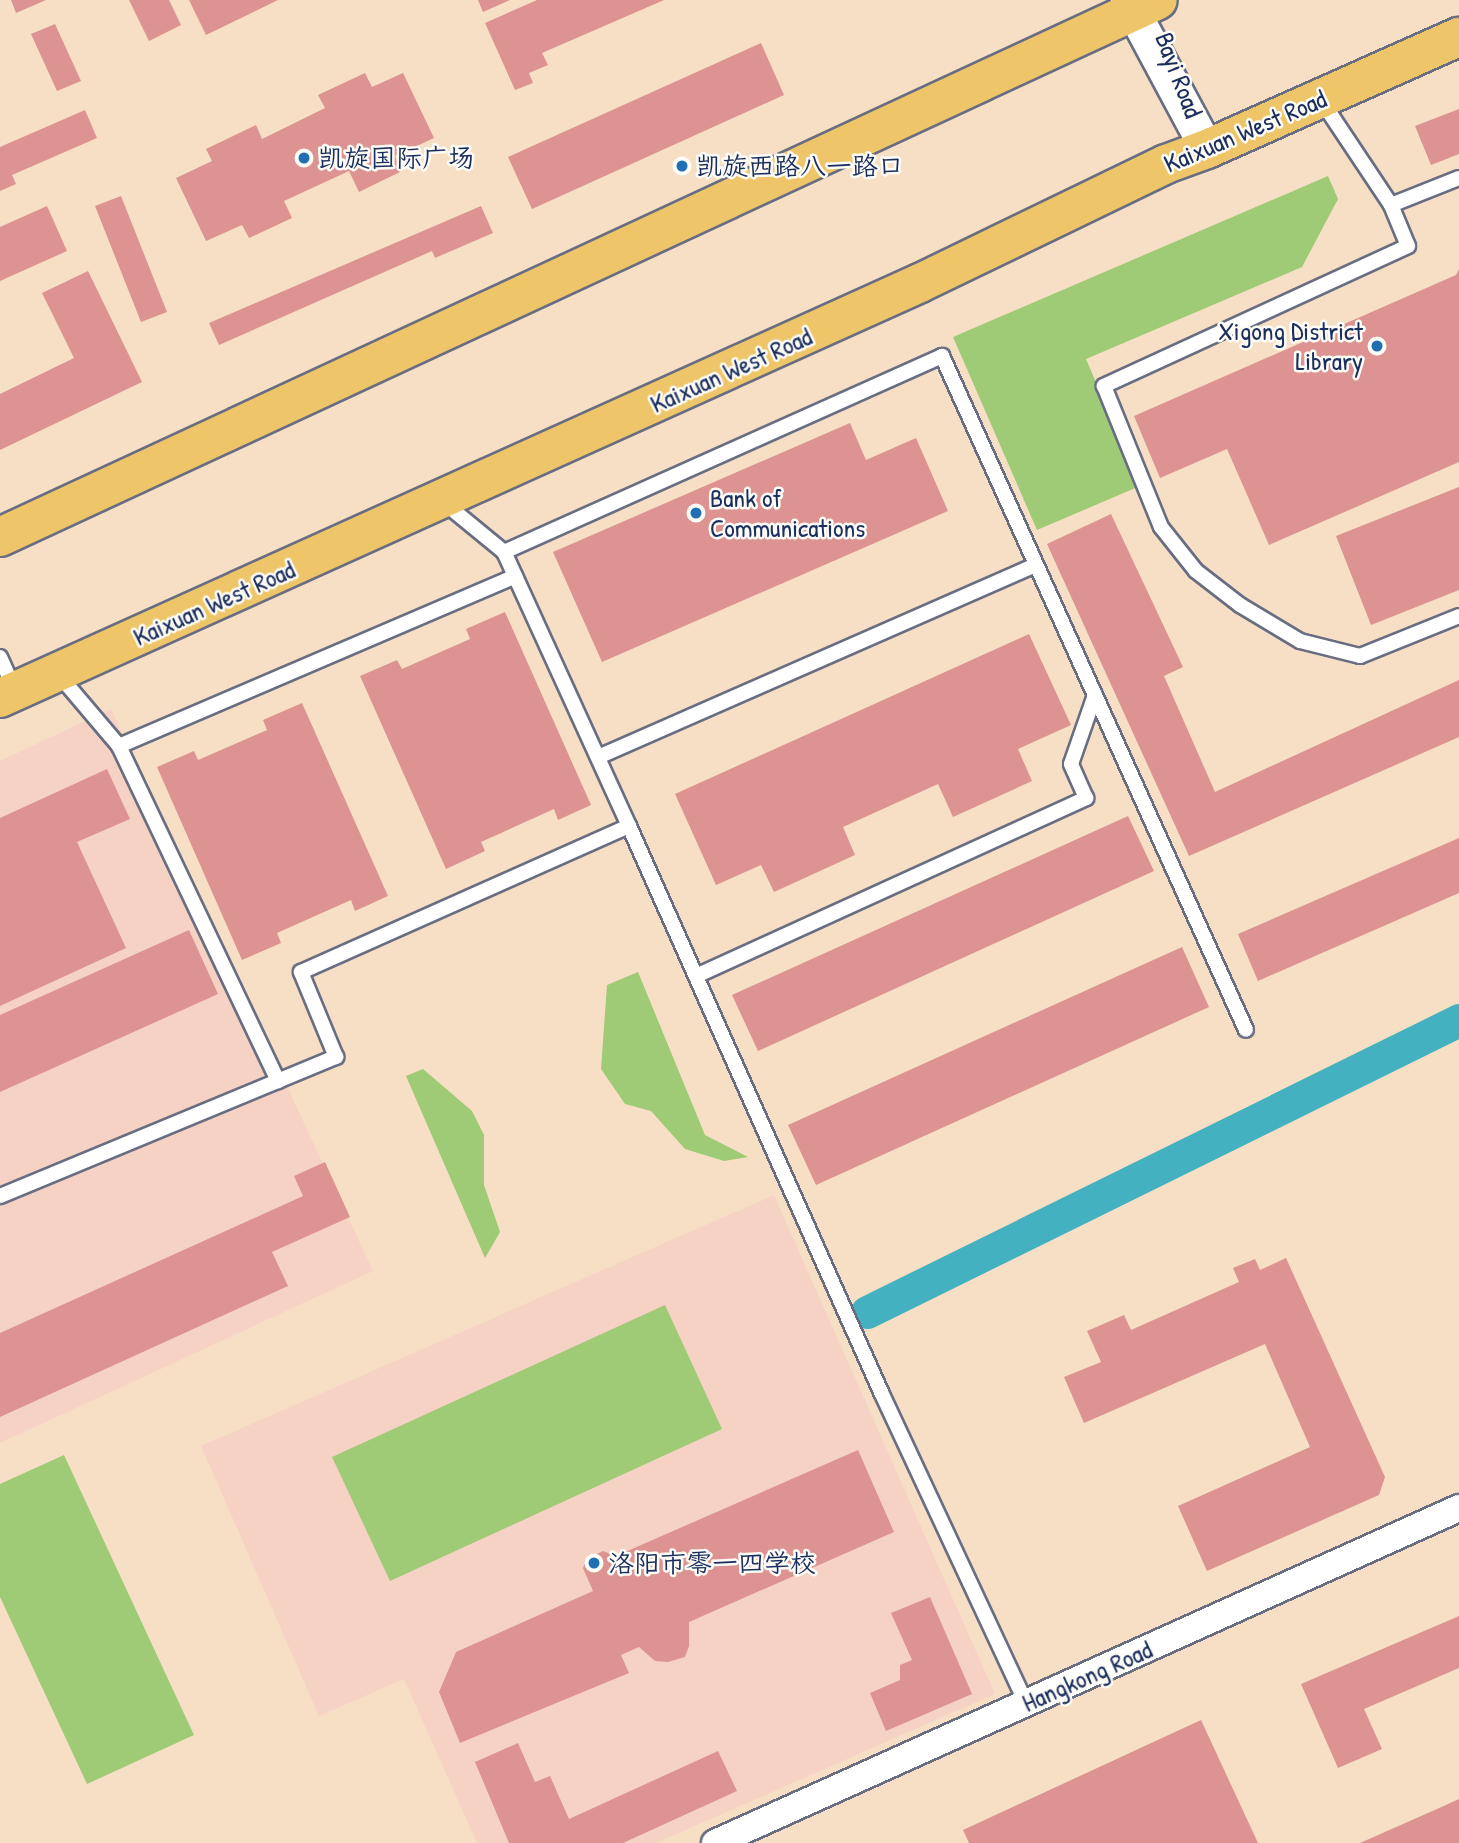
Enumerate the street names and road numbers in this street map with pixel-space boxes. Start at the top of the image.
street label: Bayi Road [1149,28,1209,122]
street label: Kaixuan West Road [1159,83,1331,179]
street label: Kaixuan West Road [645,320,817,420]
street label: Kaixuan West Road [128,553,300,653]
street label: Hangkong Road [1017,1634,1157,1718]

